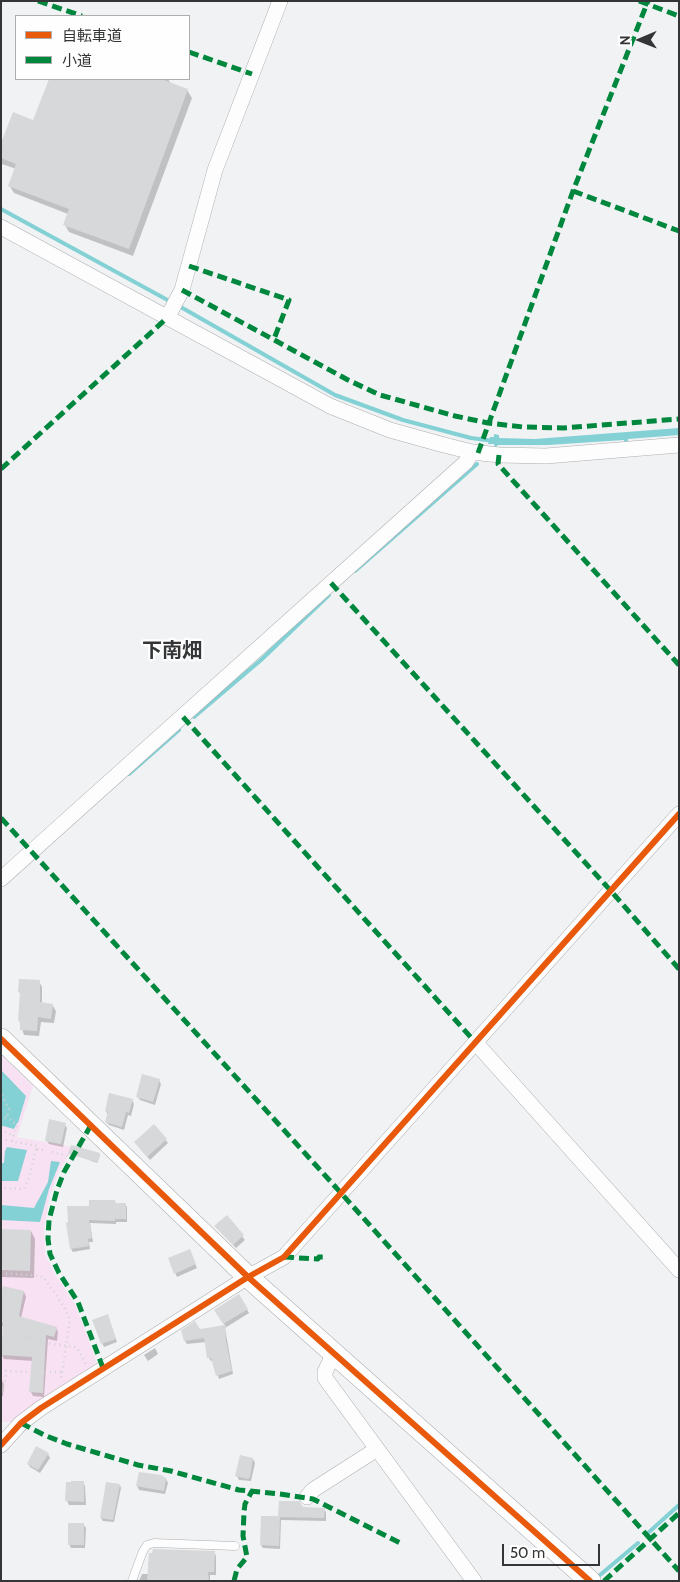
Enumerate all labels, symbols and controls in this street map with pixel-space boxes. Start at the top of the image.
legend [15,15,190,80]
north arrow [615,15,665,65]
text: 自転車道 [62,27,122,45]
text: N [616,35,634,45]
text: 小道 [62,52,92,70]
district label: 下南畑 [142,639,202,663]
scale bar [505,1534,602,1566]
text: 50 m [510,1544,545,1562]

